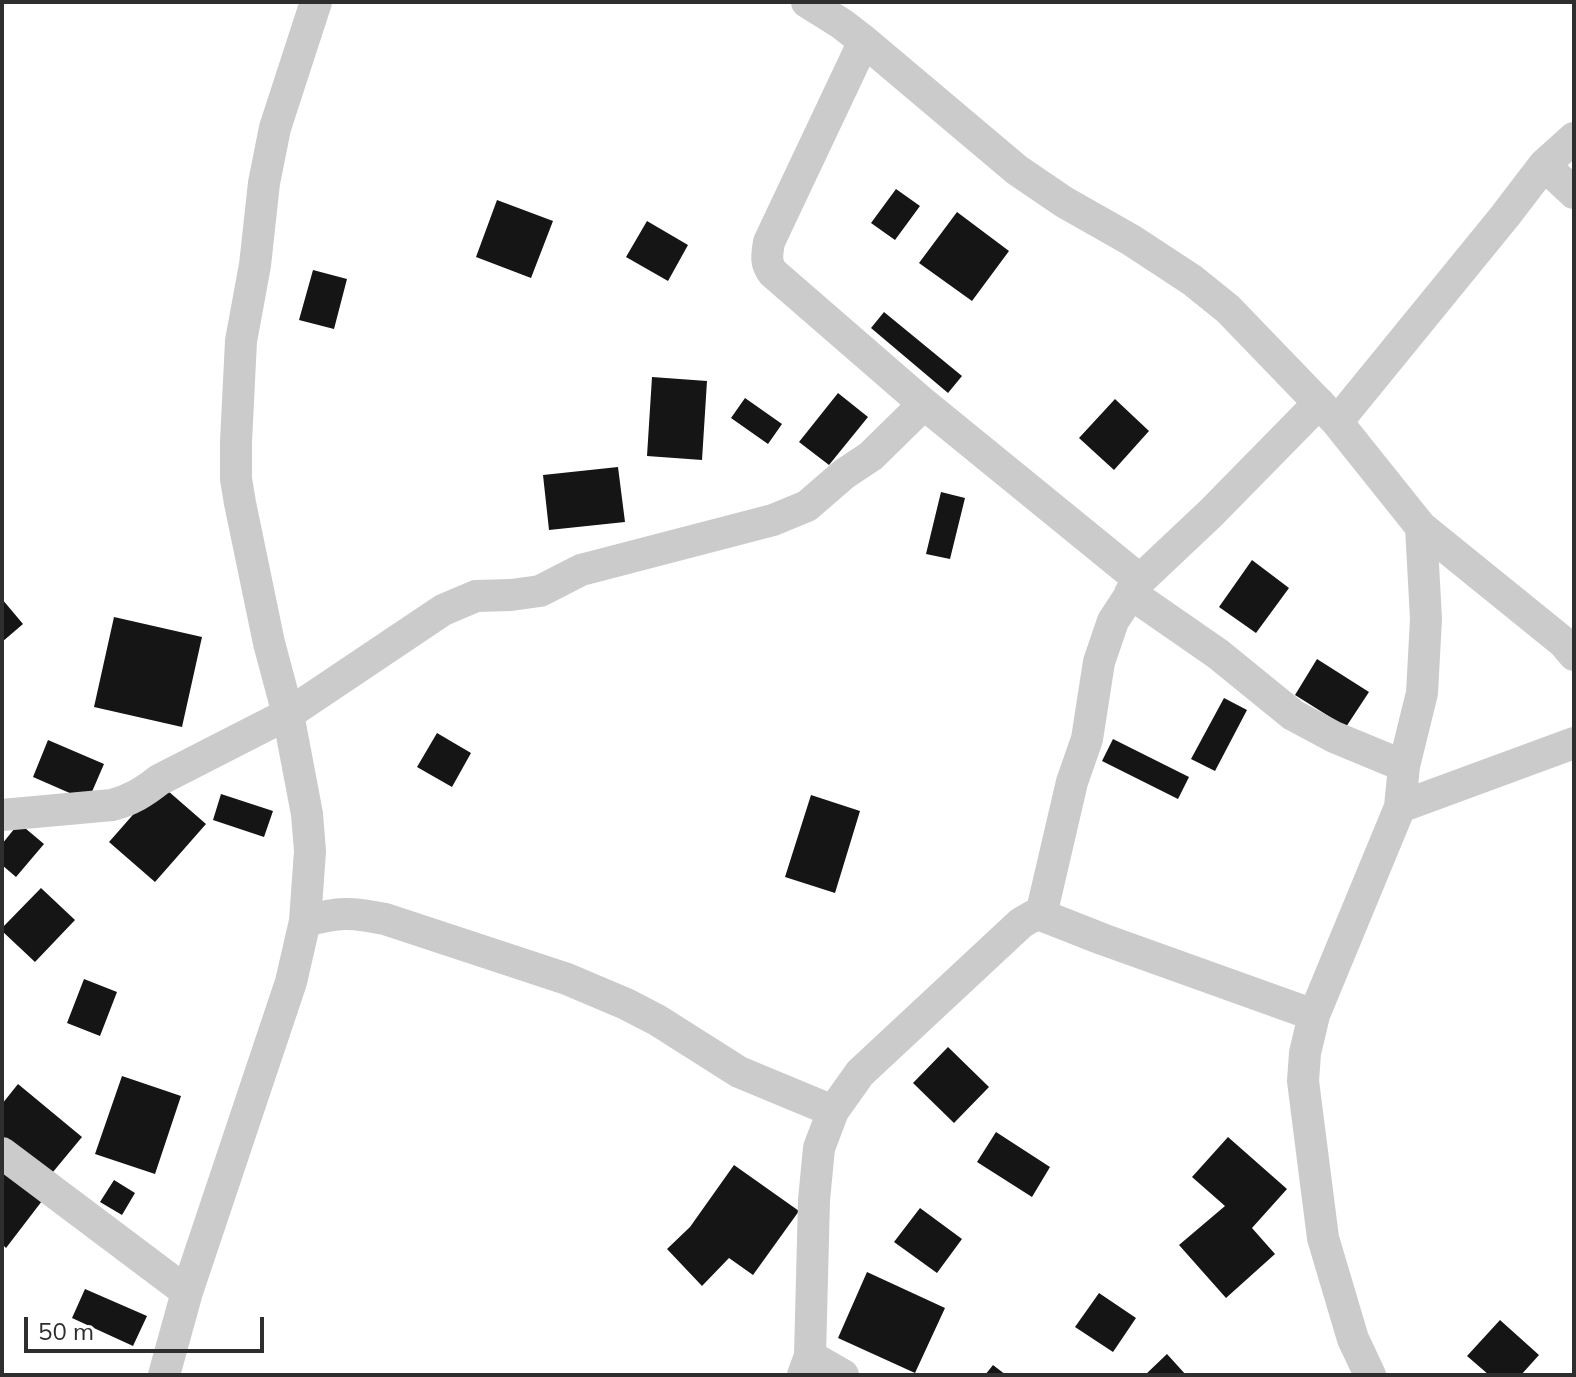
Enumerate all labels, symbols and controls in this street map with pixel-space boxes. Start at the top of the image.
scale bar [28,1301,268,1351]
text: 50 m [38,1316,94,1346]

